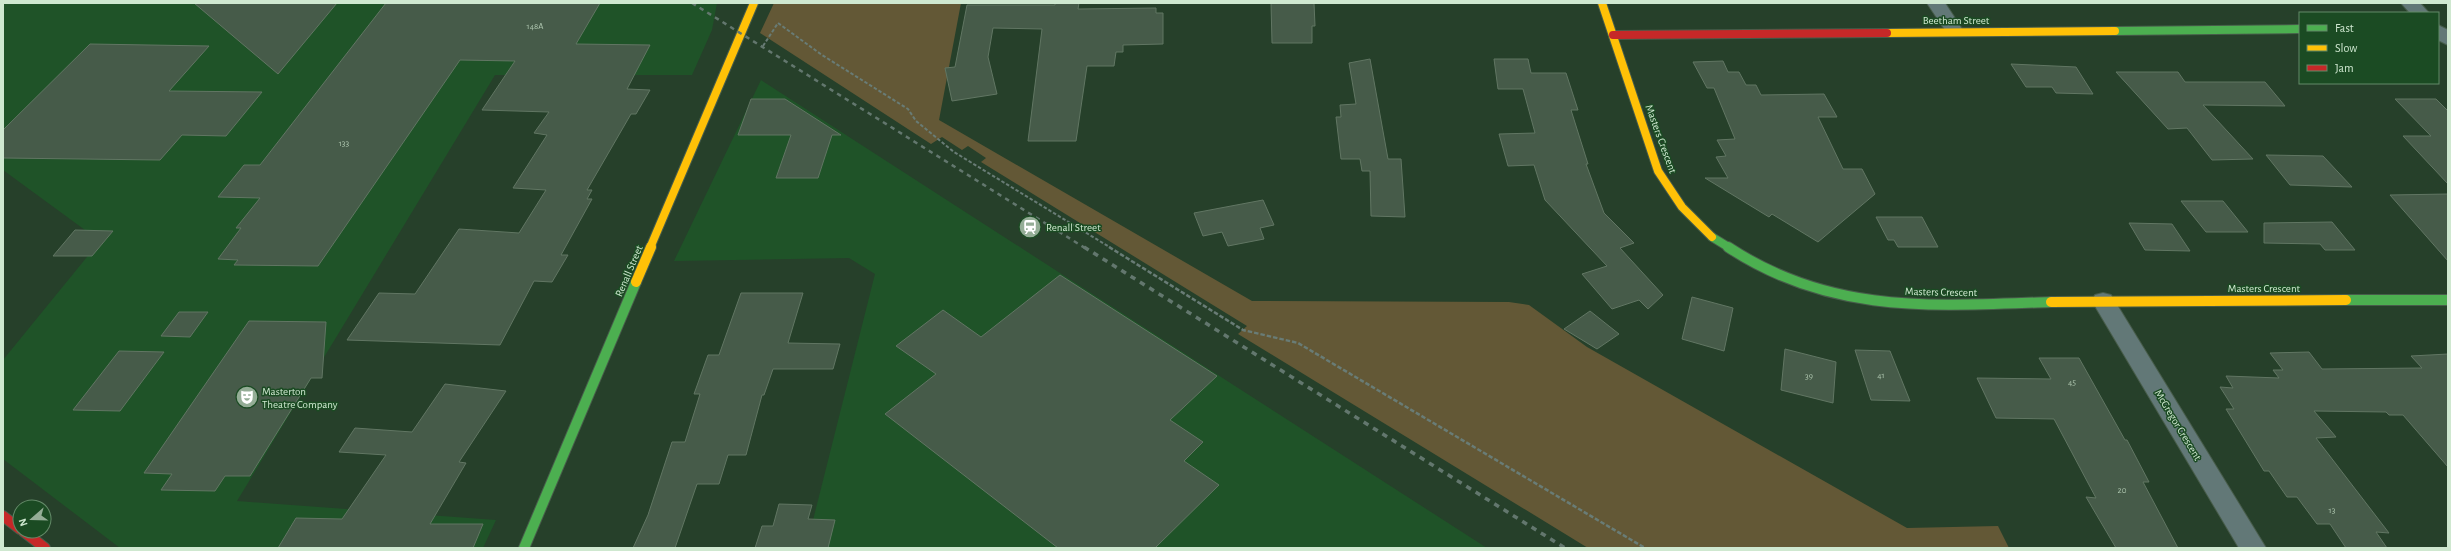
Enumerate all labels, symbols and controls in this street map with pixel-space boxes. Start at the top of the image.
legend [2299,12,2439,84]
street label: Beetham Street [1923,15,1990,26]
house number: 148A [527,22,543,31]
text: Fast [2335,22,2354,34]
text: Slow [2335,42,2357,54]
text: Jam [2335,62,2354,74]
street label: Masters Crescent [1643,103,1679,175]
house number: 133 [339,139,350,148]
station icon: Renall Street [1017,214,1043,240]
place label: Renall Street [1046,222,1101,233]
street label: Renall Street [613,243,645,298]
street label: Masters Crescent [2228,283,2301,294]
street label: Masters Crescent [1905,286,1978,298]
house number: 41 [1877,371,1885,380]
house number: 39 [1805,372,1813,381]
house number: 45 [2068,378,2076,387]
theatre icon: Masterton Theatre Company [234,384,260,410]
place label: Masterton Theatre Company [262,386,338,410]
street label: McGregor Crescent [2153,388,2204,463]
house number: 20 [2118,486,2127,495]
north arrow [12,499,52,539]
house number: 13 [2329,506,2336,515]
text: N [17,517,30,528]

